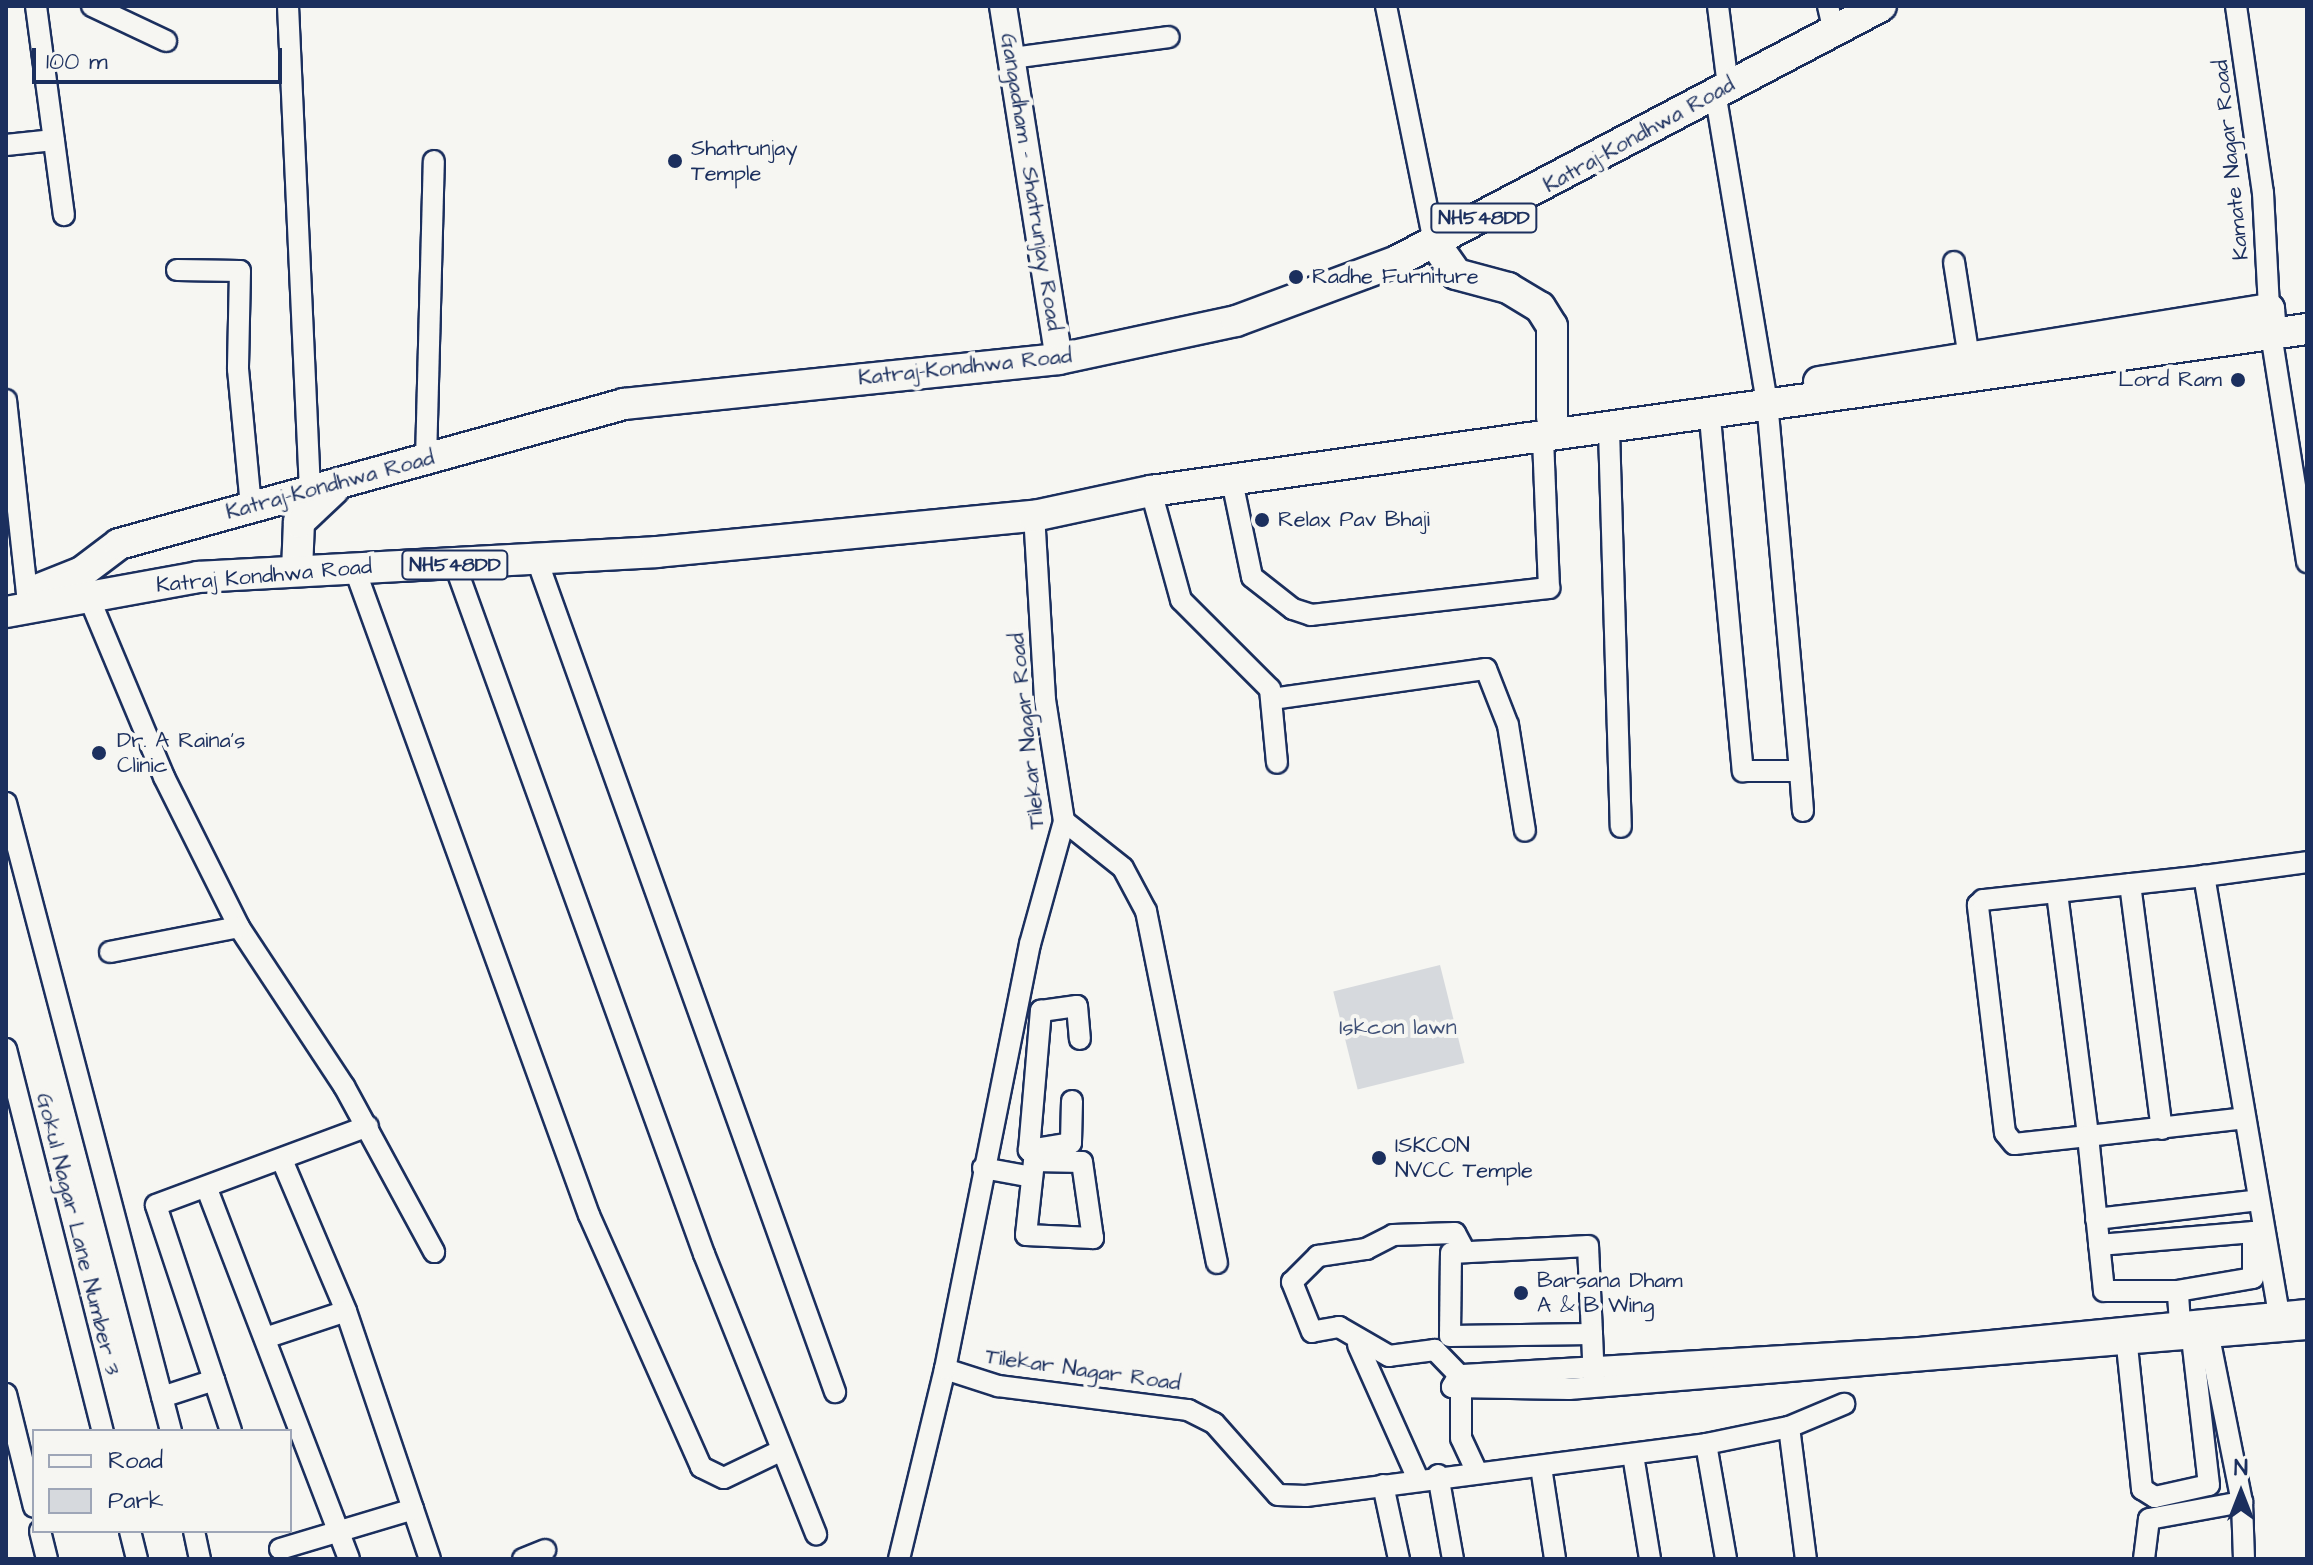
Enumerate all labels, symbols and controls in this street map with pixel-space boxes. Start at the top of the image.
street label: Gangadham - Shatrunjay Road [994,31,1068,333]
scale bar [36,32,286,82]
text: 100 m [46,45,108,79]
street label: Kamate Nagar Road [2207,58,2255,262]
street label: Katraj-Kondhwa Road [1539,71,1739,199]
place label: Shatrunjay Temple [691,135,798,186]
marker: Shatrunjay Temple [666,152,684,170]
road number: NH548DD [1430,202,1538,234]
place label: Radhe Furniture [1312,264,1479,290]
marker: Radhe Furniture [1287,268,1305,286]
street label: Katraj-Kondhwa Road [857,343,1073,391]
place label: Lord Ram [2118,367,2222,393]
marker: Lord Ram [2229,371,2247,389]
street label: Katraj-Kondhwa Road [223,444,437,526]
place label: Relax Pav Bhaji [1278,507,1430,533]
marker: Relax Pav Bhaji [1253,511,1271,529]
road number: NH548DD [401,549,509,581]
street label: Katraj Kondhwa Road [155,553,373,599]
street label: Tilekar Nagar Road [1004,632,1050,830]
place label: Dr. A Raina's Clinic [117,727,245,778]
marker: Dr. A Raina's Clinic [88,742,110,764]
park label: Iskcon lawn [1339,1015,1457,1041]
street label: Gokul Nagar Lane Number 3 [30,1090,126,1378]
place label: ISKCON NVCC Temple [1395,1132,1533,1184]
marker: ISKCON NVCC Temple [1370,1149,1388,1167]
place label: Barsana Dham A & B Wing [1537,1267,1683,1318]
marker: Barsana Dham A & B Wing [1512,1284,1530,1302]
street label: Tilekar Nagar Road [984,1343,1182,1397]
legend [32,1429,292,1533]
text: Road [108,1444,163,1478]
north arrow [2201,1453,2281,1533]
text: N [2234,1453,2248,1484]
text: Park [108,1484,164,1518]

